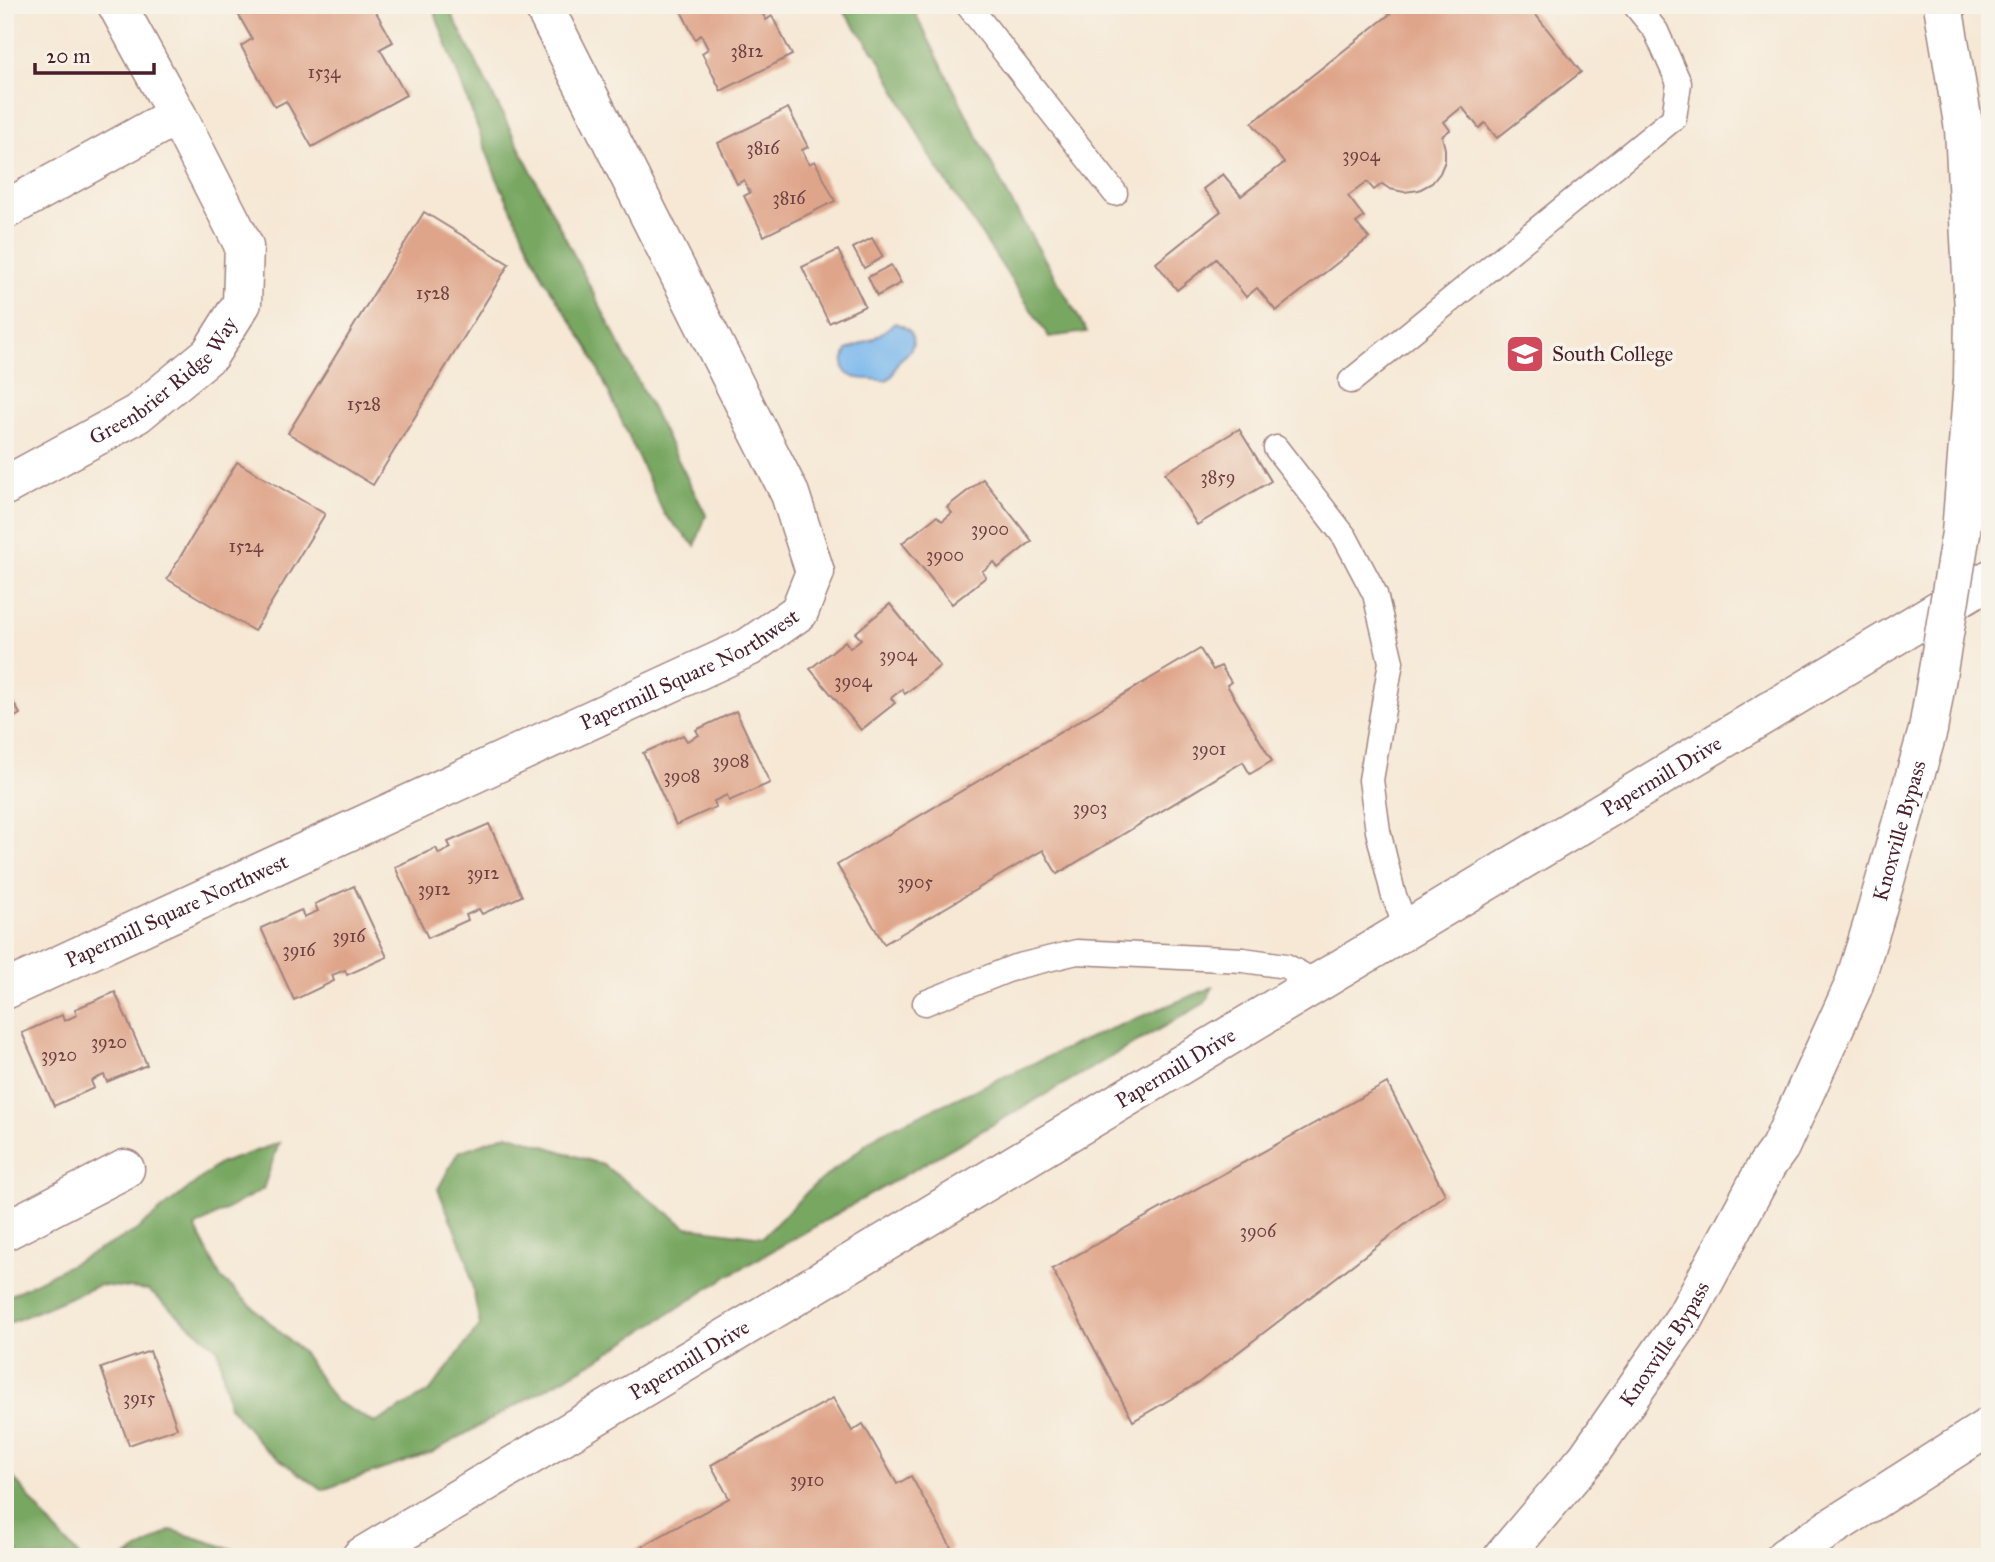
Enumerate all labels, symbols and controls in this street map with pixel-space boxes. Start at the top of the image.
scale bar [35,32,154,76]
house number: 3812 [731,40,763,62]
text: 20 m [46,43,91,69]
house number: 1534 [308,61,341,83]
house number: 3816 [746,137,780,159]
house number: 3904 [1342,144,1381,166]
house number: 3816 [772,187,806,209]
house number: 1528 [416,282,450,304]
street label: Greenbrier Ridge Way [85,311,244,451]
school or university icon: South College [1504,333,1546,375]
place label: South College [1552,341,1673,367]
house number: 1528 [347,393,381,415]
house number: 3859 [1201,466,1235,488]
house number: 3900 [971,518,1009,540]
house number: 1524 [229,535,264,557]
house number: 3900 [926,544,964,566]
street label: Papermill Square Northwest [576,603,804,736]
house number: 3904 [879,644,918,666]
house number: 3904 [834,670,873,692]
street label: Papermill Drive [1597,730,1727,822]
house number: 3901 [1192,738,1226,760]
house number: 3908 [713,750,749,772]
street label: Knoxville Bypass [1867,757,1932,904]
house number: 3908 [664,765,700,787]
house number: 3903 [1073,797,1107,819]
street label: Papermill Square Northwest [61,848,293,973]
house number: 3912 [467,862,499,884]
house number: 3905 [897,871,933,893]
house number: 3912 [418,878,450,900]
house number: 3916 [332,925,366,947]
house number: 3916 [282,939,316,961]
street label: Papermill Drive [1111,1022,1241,1114]
house number: 3920 [91,1031,127,1053]
house number: 3920 [41,1044,77,1066]
house number: 3906 [1240,1220,1277,1242]
street label: Knoxville Bypass [1614,1277,1715,1412]
street label: Papermill Drive [625,1314,754,1406]
house number: 3915 [123,1387,156,1409]
house number: 3910 [790,1469,824,1491]

